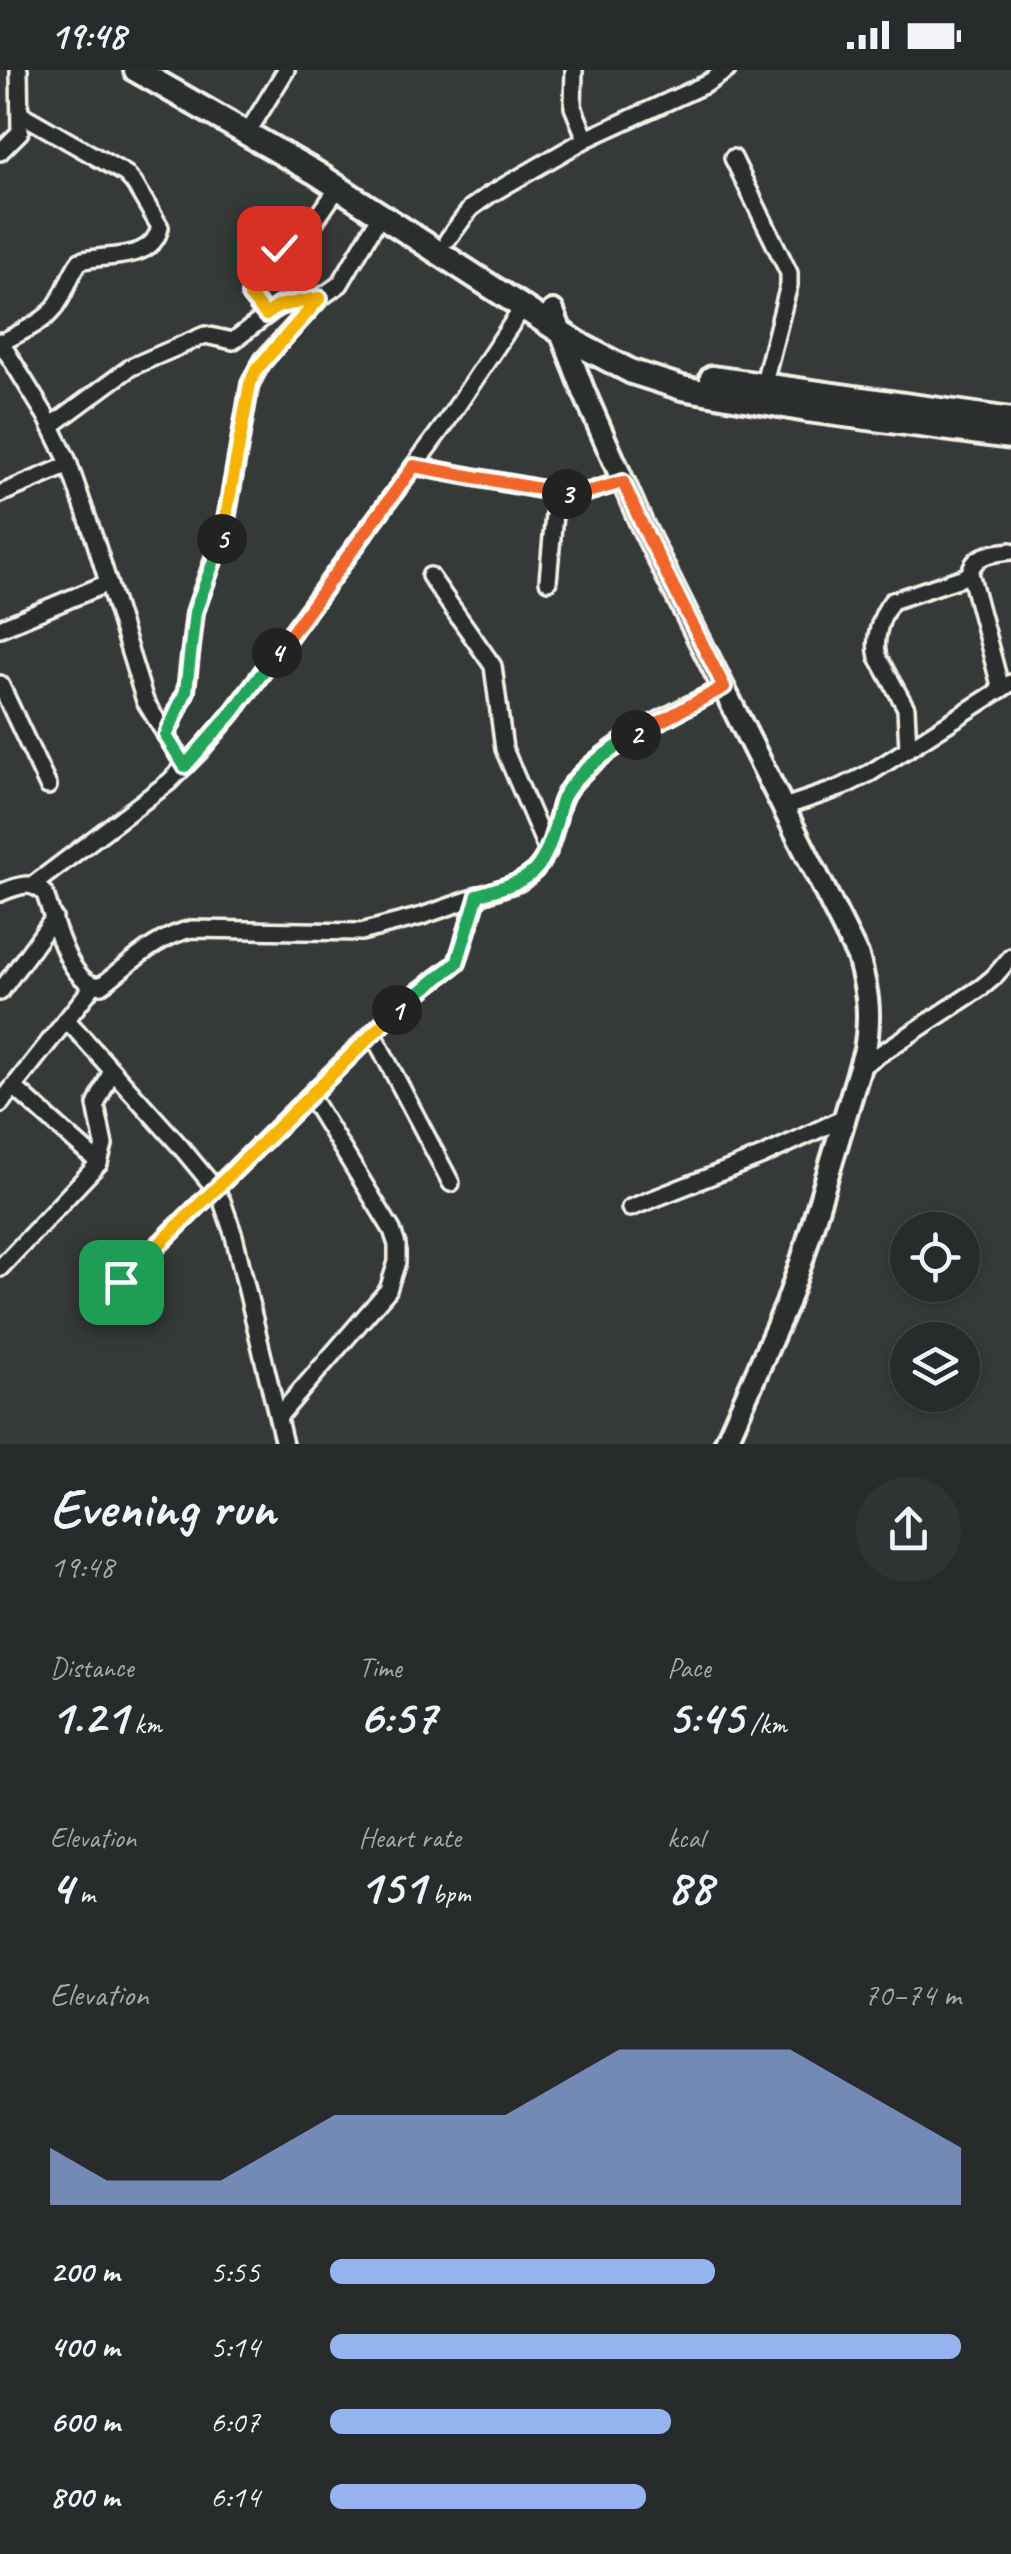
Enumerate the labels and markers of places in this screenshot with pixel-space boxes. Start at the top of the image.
pin [237,206,322,291]
pin: 3 [542,469,592,519]
pin: 5 [197,514,247,564]
pin: 4 [252,628,302,678]
pin: 2 [611,710,661,760]
pin: 1 [372,985,422,1035]
pin [79,1240,164,1325]

